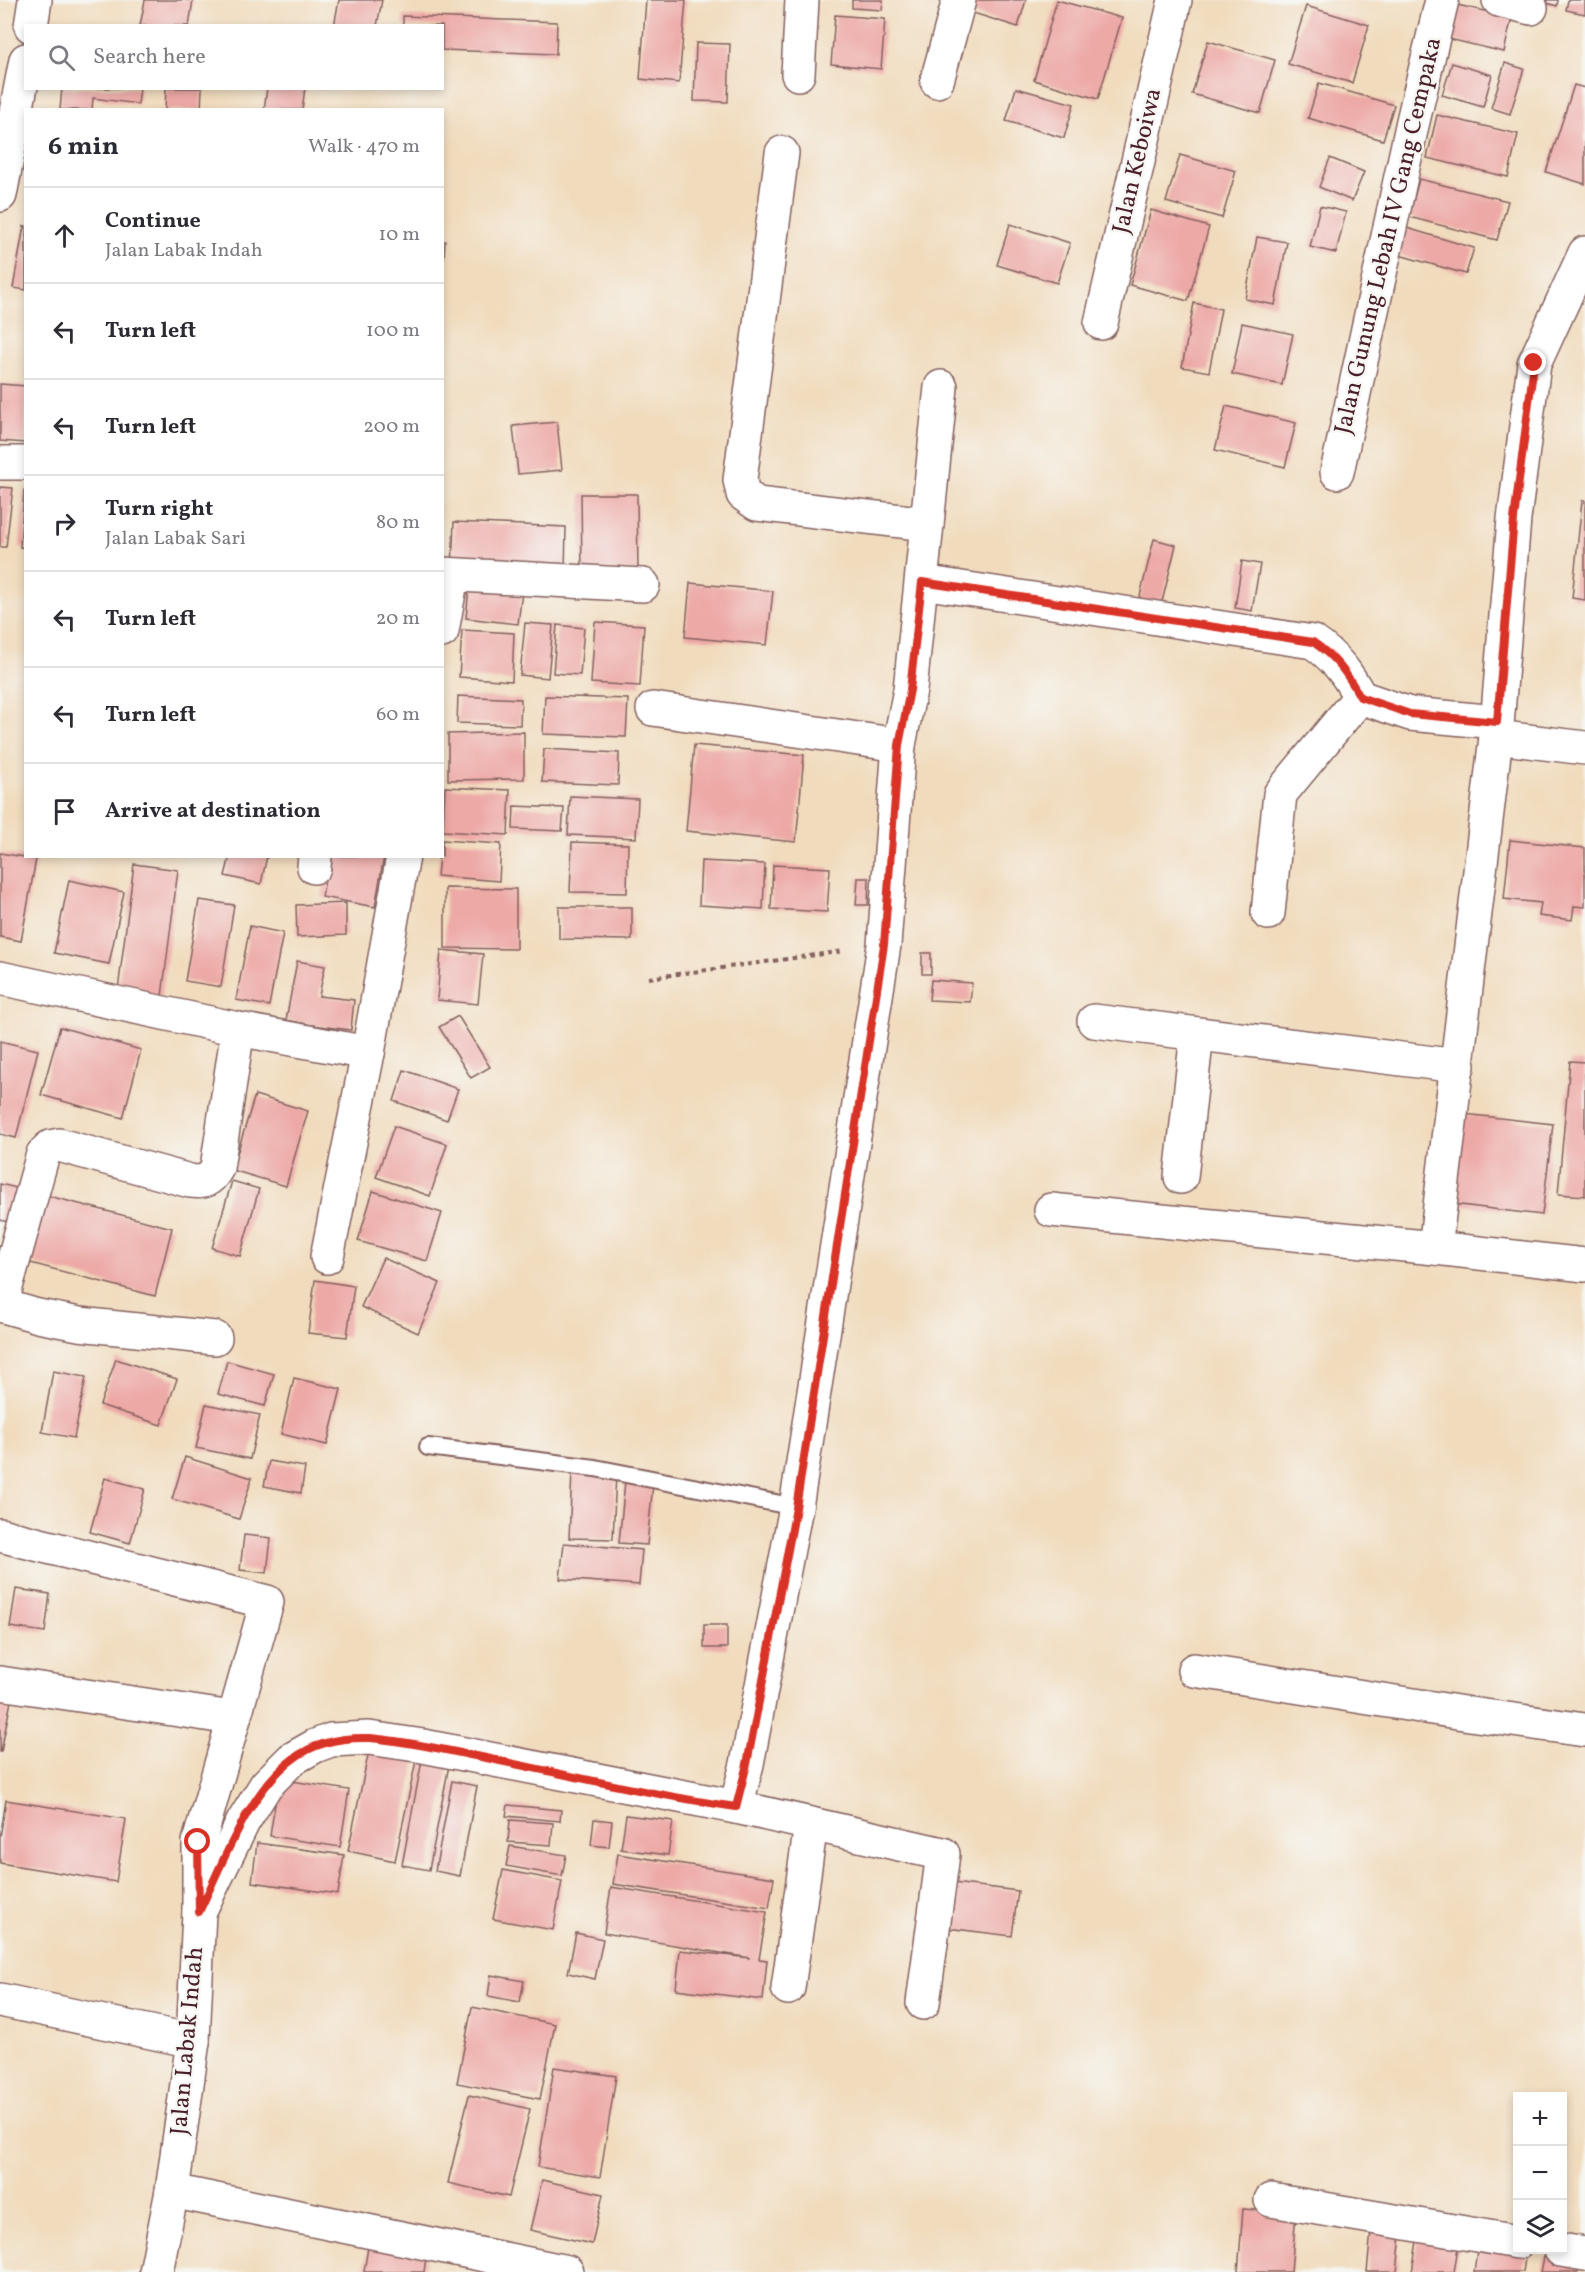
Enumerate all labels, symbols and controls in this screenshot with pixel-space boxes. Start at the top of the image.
search box [24,24,444,90]
street label: Jalan Gunung Lebah IV Gang Cempaka [1327,34,1451,438]
icon: search [45,41,78,74]
text: Search here [93,42,206,73]
street label: Jalan Keboiwa [1105,85,1171,237]
text: 6 min [48,129,119,165]
text: Walk · 470 m [308,133,420,161]
text: Continue [105,206,201,237]
icon: ahead [48,219,81,252]
text: 10 m [379,221,420,249]
text: Jalan Labak Indah [105,237,263,265]
icon: left [48,315,81,348]
text: Turn left [105,316,196,347]
text: 100 m [366,317,420,345]
route end [1520,349,1546,375]
icon: left [48,411,81,444]
text: Turn left [105,412,196,443]
text: 200 m [363,413,420,441]
text: Turn right [105,494,213,525]
icon: right [48,507,81,540]
text: 80 m [376,509,420,537]
text: Jalan Labak Sari [105,525,246,553]
icon: left [48,603,81,636]
text: Turn left [105,604,196,635]
text: 20 m [376,605,420,633]
icon: left [48,699,81,732]
text: Turn left [105,700,196,731]
text: 60 m [376,701,420,729]
icon: arrive [48,795,81,828]
text: Arrive at destination [105,796,321,827]
route start [184,1828,210,1854]
street label: Jalan Labak Indah [163,1945,213,2137]
map controls [1513,2092,1567,2254]
button: + [1513,2092,1567,2146]
button: − [1513,2146,1567,2200]
button: layers [1513,2200,1567,2254]

